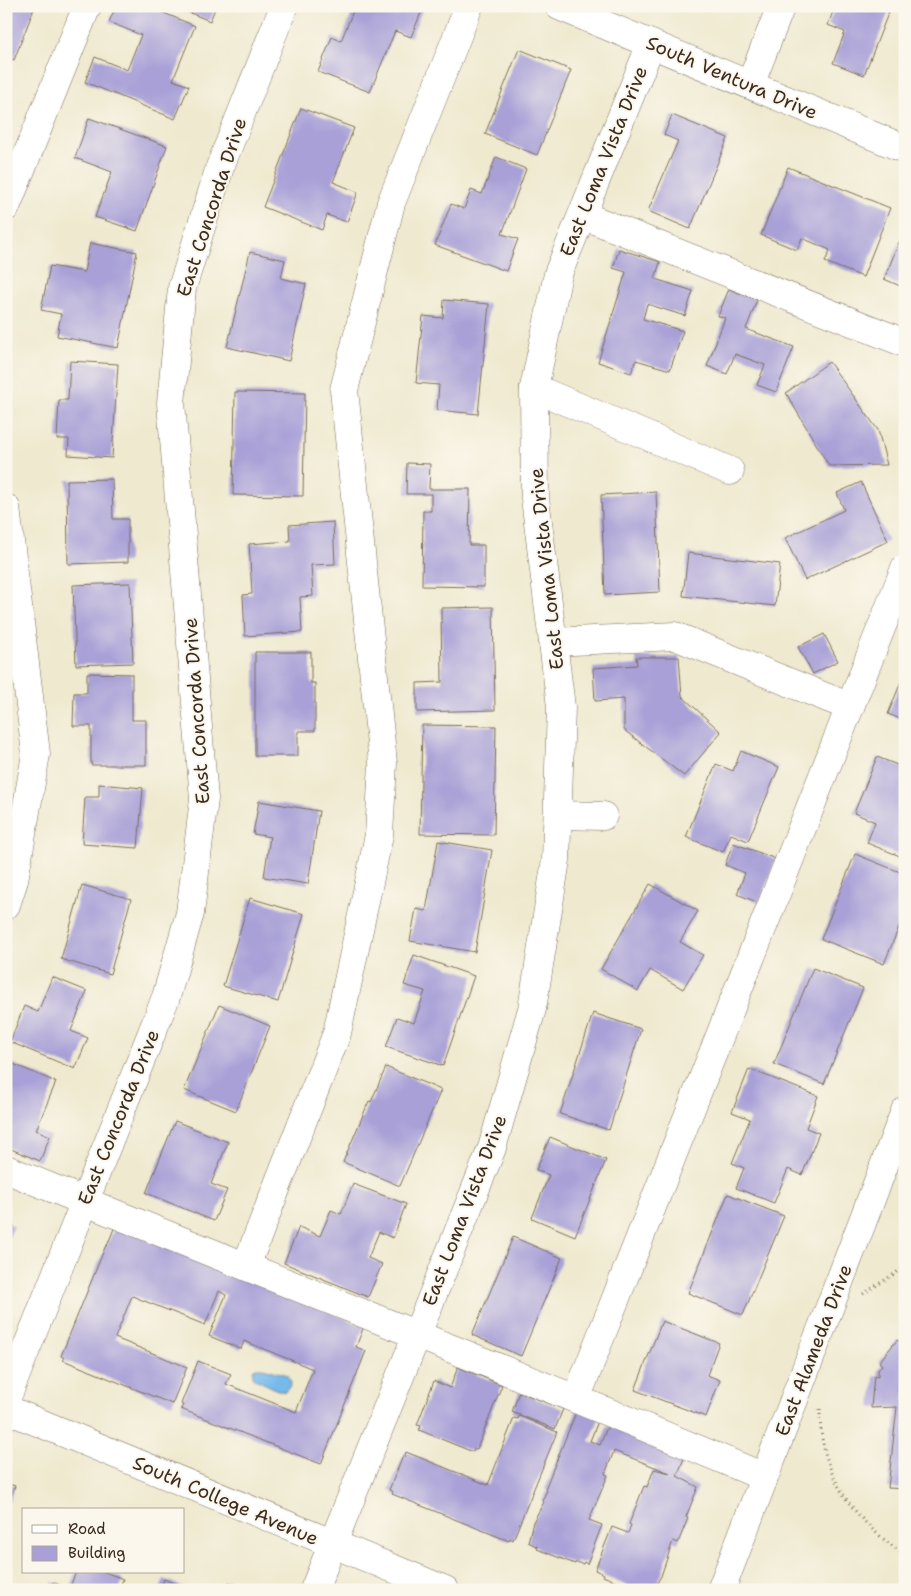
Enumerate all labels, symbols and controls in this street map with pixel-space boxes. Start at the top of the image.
street label: South Ventura Drive [642,30,821,125]
street label: East Loma Vista Drive [554,62,653,260]
street label: East Concorda Drive [171,114,252,300]
street label: East Loma Vista Drive [523,467,570,671]
street label: East Concorda Drive [178,617,215,805]
street label: East Concorda Drive [72,1026,165,1209]
street label: East Loma Vista Drive [416,1111,512,1309]
street label: East Alameda Drive [769,1261,858,1440]
street label: South College Avenue [129,1450,322,1551]
legend [22,1508,185,1574]
text: Road [68,1519,106,1539]
text: Building [68,1543,125,1563]

